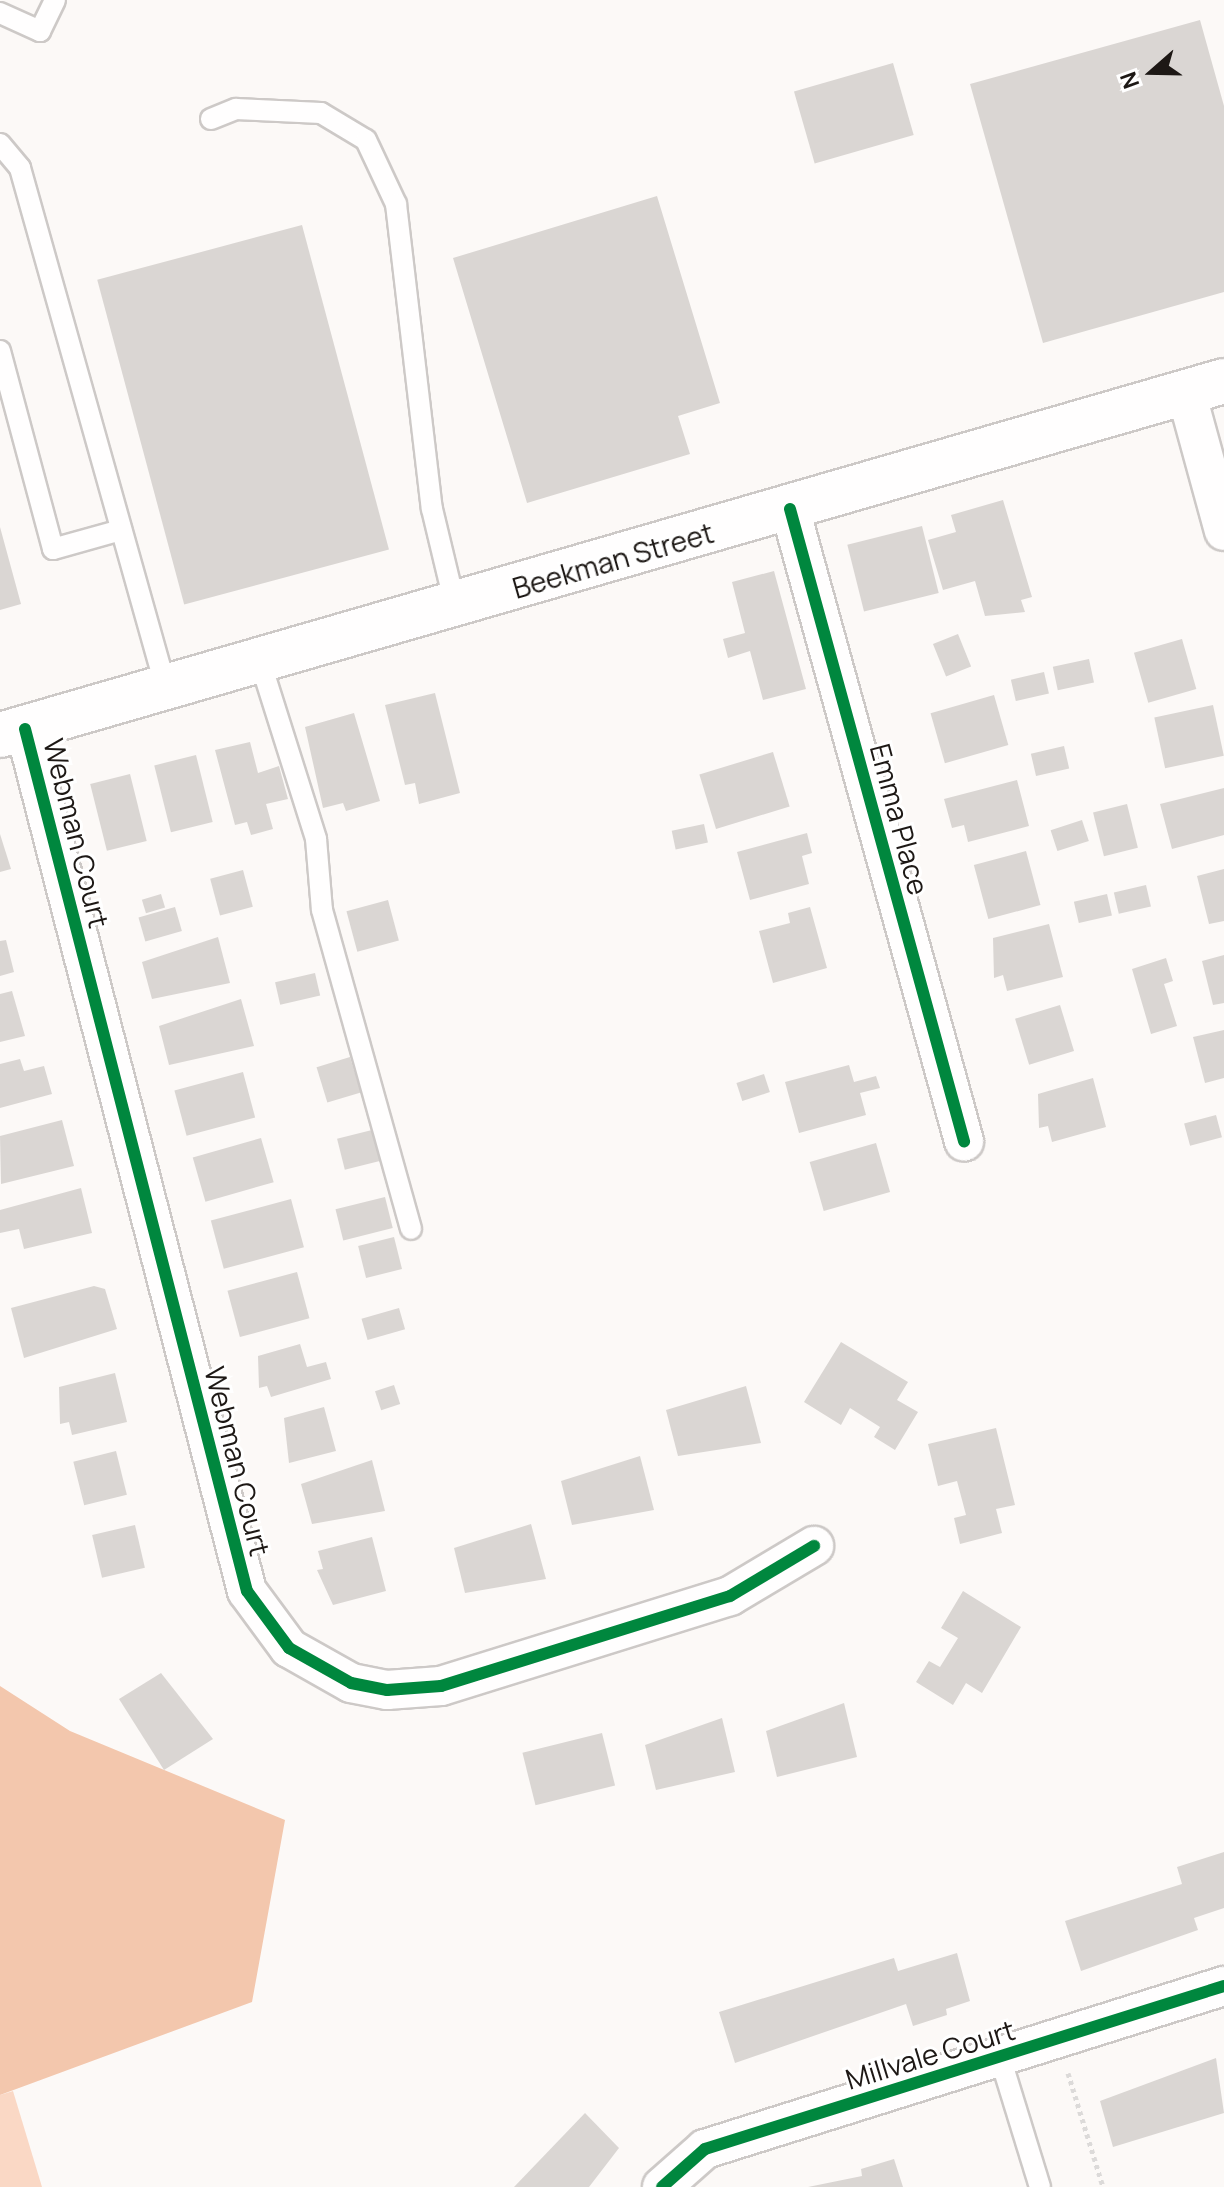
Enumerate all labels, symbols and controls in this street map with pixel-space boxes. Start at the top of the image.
north arrow [1112,32,1192,112]
text: N [1113,68,1146,93]
street label: Beekman Street [509,515,717,605]
street label: Webman Court [37,735,117,931]
street label: Emma Place [864,740,936,898]
street label: Webman Court [198,1363,278,1559]
street label: Millvale Court [841,2012,1019,2096]

